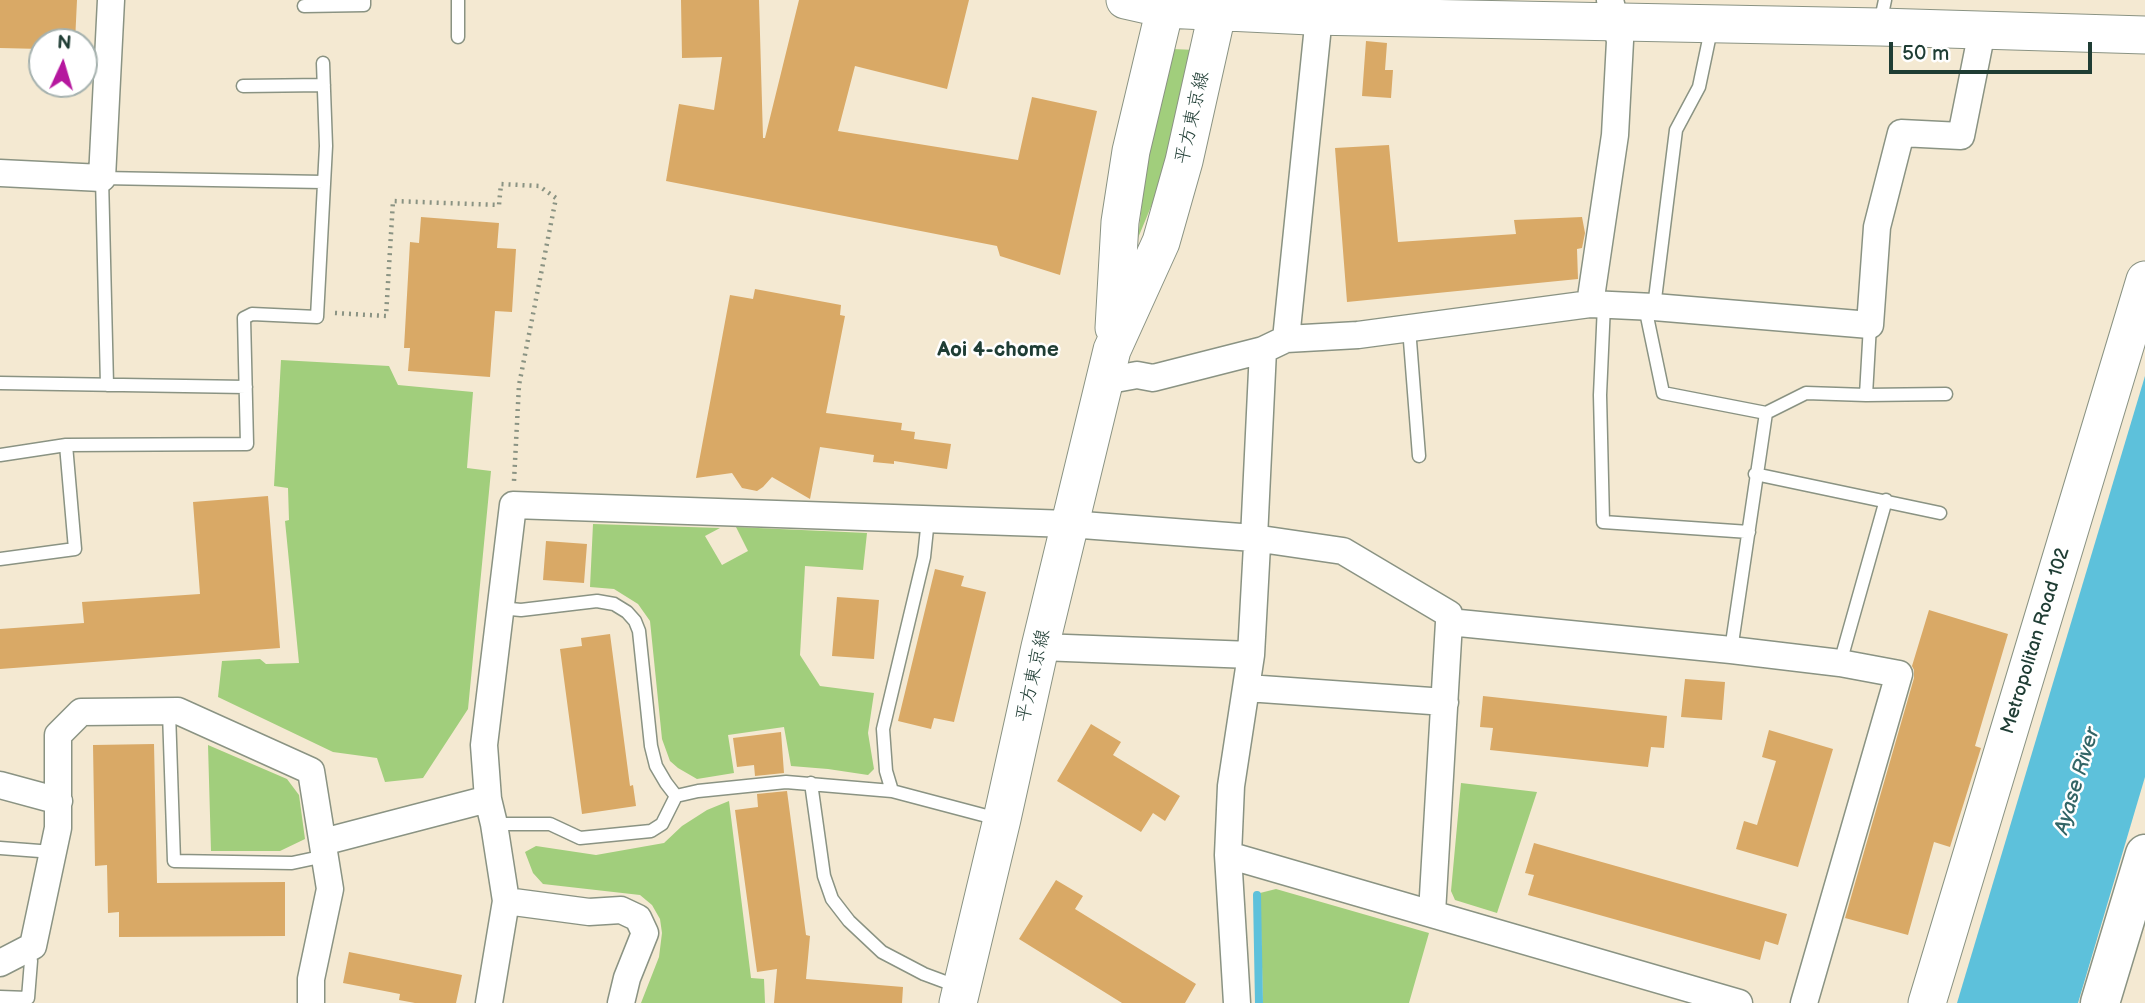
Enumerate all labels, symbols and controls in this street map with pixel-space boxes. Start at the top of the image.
north arrow [28,28,98,98]
scale bar [1893,28,2096,72]
text: N [56,32,72,56]
text: 50 m [1902,41,1949,66]
street label: 平方東京線 [1171,69,1215,167]
district label: Aoi 4-chome [937,338,1059,364]
street label: Metropolitan Road 102 [1997,545,2075,737]
street label: 平方東京線 [1012,627,1056,725]
water label: Ayase River [2050,725,2106,837]

